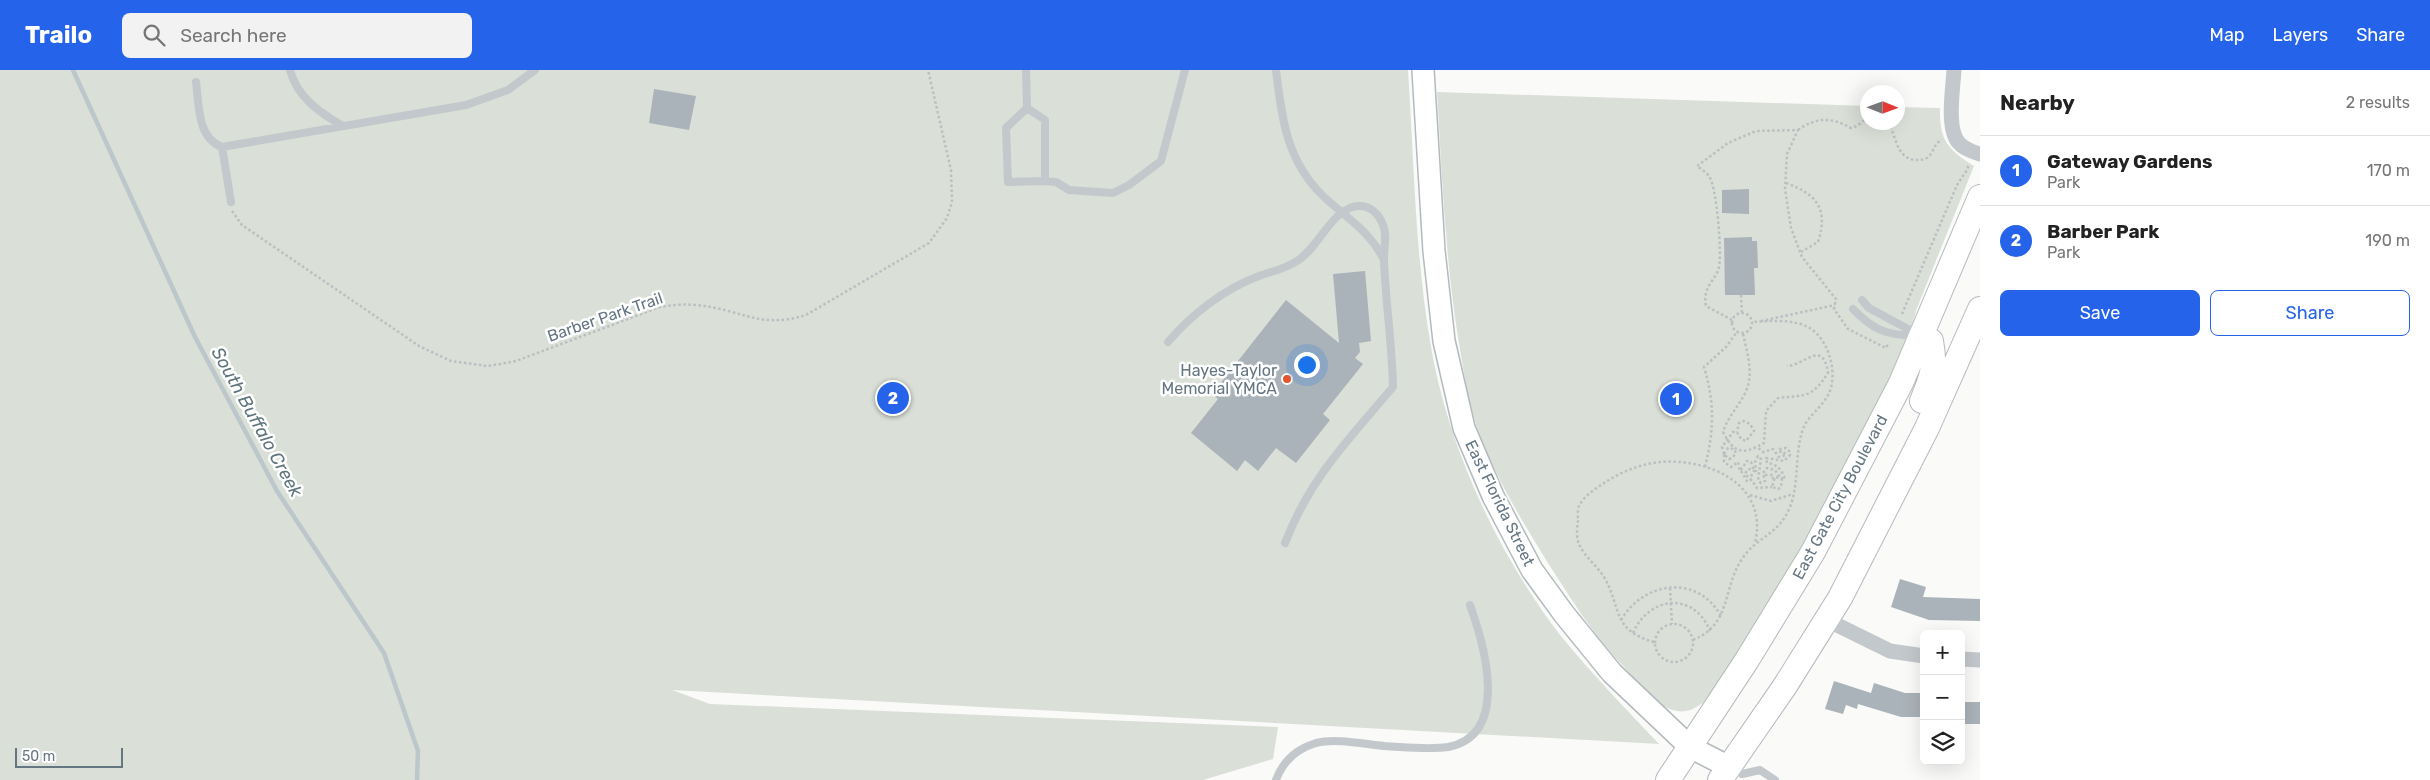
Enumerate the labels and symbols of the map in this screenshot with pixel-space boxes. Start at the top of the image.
north arrow [1860,85,1905,130]
street label: Barber Park Trail [545,288,665,346]
water label: South Buffalo Creek [207,343,308,501]
your location [1294,352,1320,378]
place label: Hayes-Taylor Memorial YMCA [1161,361,1277,398]
marker: Hayes-Taylor Memorial YMCA [1281,373,1293,385]
pin: 2 [877,379,909,417]
pin: 1 [1660,380,1692,418]
street label: East Gate City Boulevard [1789,411,1891,583]
street label: East Florida Street [1461,437,1539,569]
scale bar [15,745,122,768]

